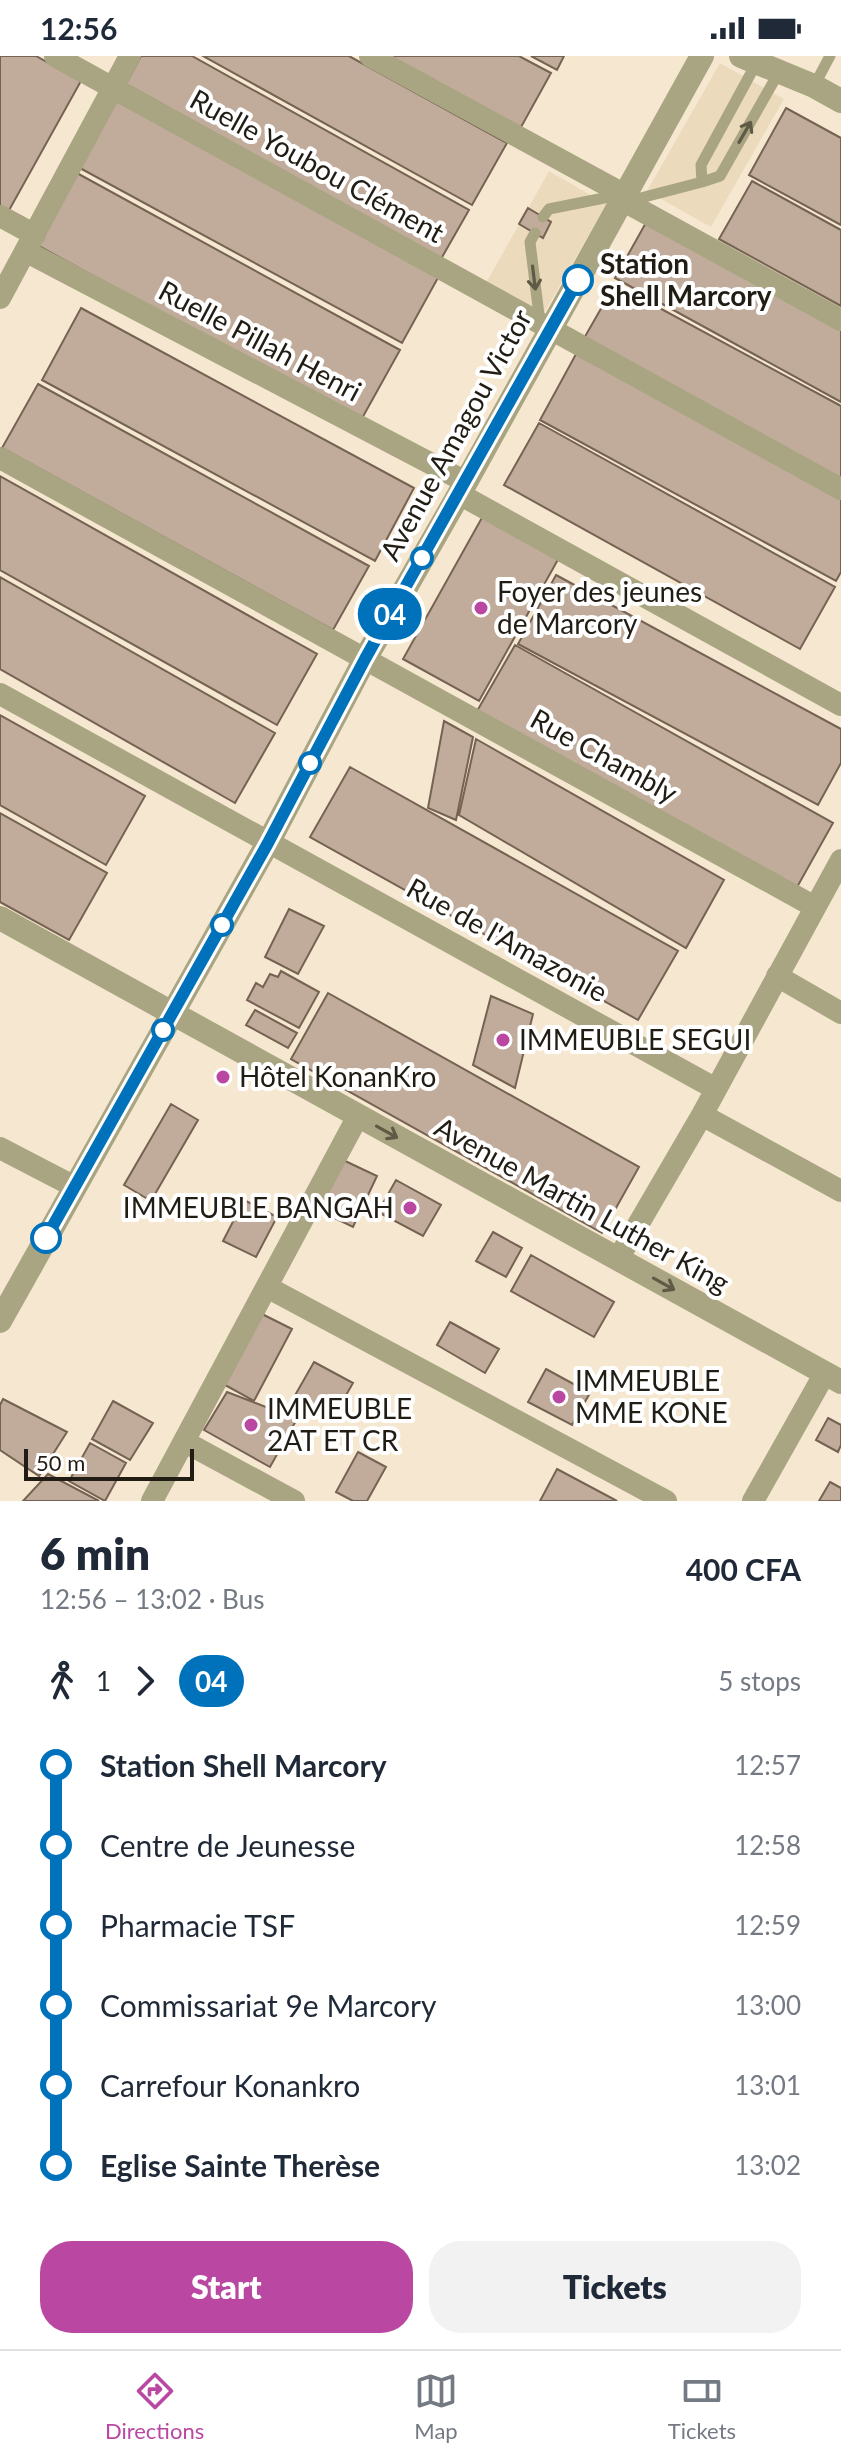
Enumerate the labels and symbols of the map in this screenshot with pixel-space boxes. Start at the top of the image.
street label: Ruelle Youbou Clément [185,81,450,249]
one-way arrow [737,121,753,144]
place label: Station Shell Marcory [600,246,772,312]
one-way arrow [527,264,542,290]
marker: Station Shell Marcory [563,265,593,295]
street label: Ruelle Pillah Henri [154,272,367,408]
street label: Avenue Amagou Victor [372,303,538,566]
unlabelled marker [411,547,433,569]
place label: Foyer des jeunes de Marcory [497,574,702,640]
line badge: 04 [354,588,426,640]
marker: Foyer des jeunes de Marcory [472,599,490,617]
street label: Rue Chambly [525,701,684,810]
unlabelled marker [299,752,321,774]
street label: Rue de l'Amazonie [401,870,614,1008]
unlabelled marker [211,914,233,936]
unlabelled marker [152,1019,174,1041]
place label: IMMEUBLE SEGUI [519,1022,751,1056]
marker: IMMEUBLE SEGUI [494,1031,512,1049]
place label: Hôtel KonanKro [239,1059,436,1093]
marker: Hôtel KonanKro [214,1068,232,1086]
street label: Avenue Martin Luther King [429,1109,736,1299]
one-way arrow [375,1124,398,1140]
place label: IMMEUBLE BANGAH [123,1190,394,1224]
marker: IMMEUBLE BANGAH [401,1199,419,1217]
unlabelled marker [31,1223,61,1253]
one-way arrow [652,1276,675,1292]
place label: IMMEUBLE MME KONE [575,1363,728,1429]
marker: IMMEUBLE MME KONE [550,1388,568,1406]
place label: IMMEUBLE 2AT ET CR [267,1391,412,1457]
marker: IMMEUBLE 2AT ET CR [242,1416,260,1434]
scale bar [24,1445,194,1481]

